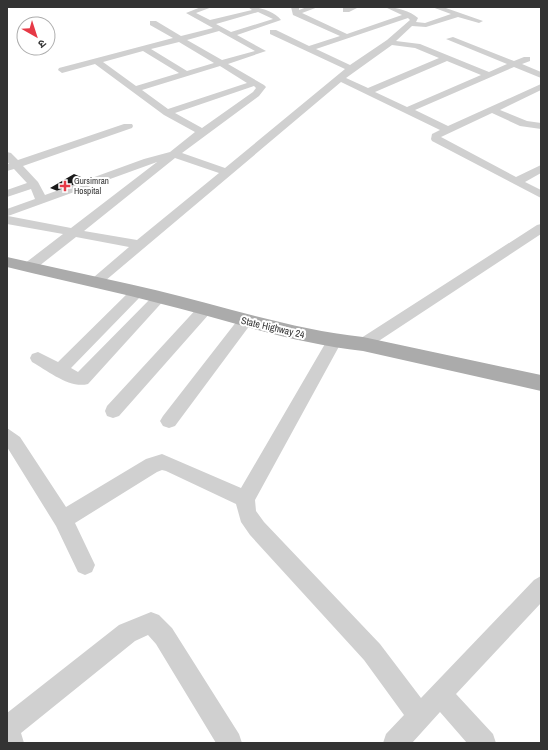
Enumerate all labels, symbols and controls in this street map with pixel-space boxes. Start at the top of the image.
north arrow [16,16,56,56]
text: उ [35,36,49,52]
place label: Gursimran Hospital [74,175,109,197]
marker: Gursimran Hospital [59,180,71,192]
street label: State Highway 24 [240,314,306,341]

